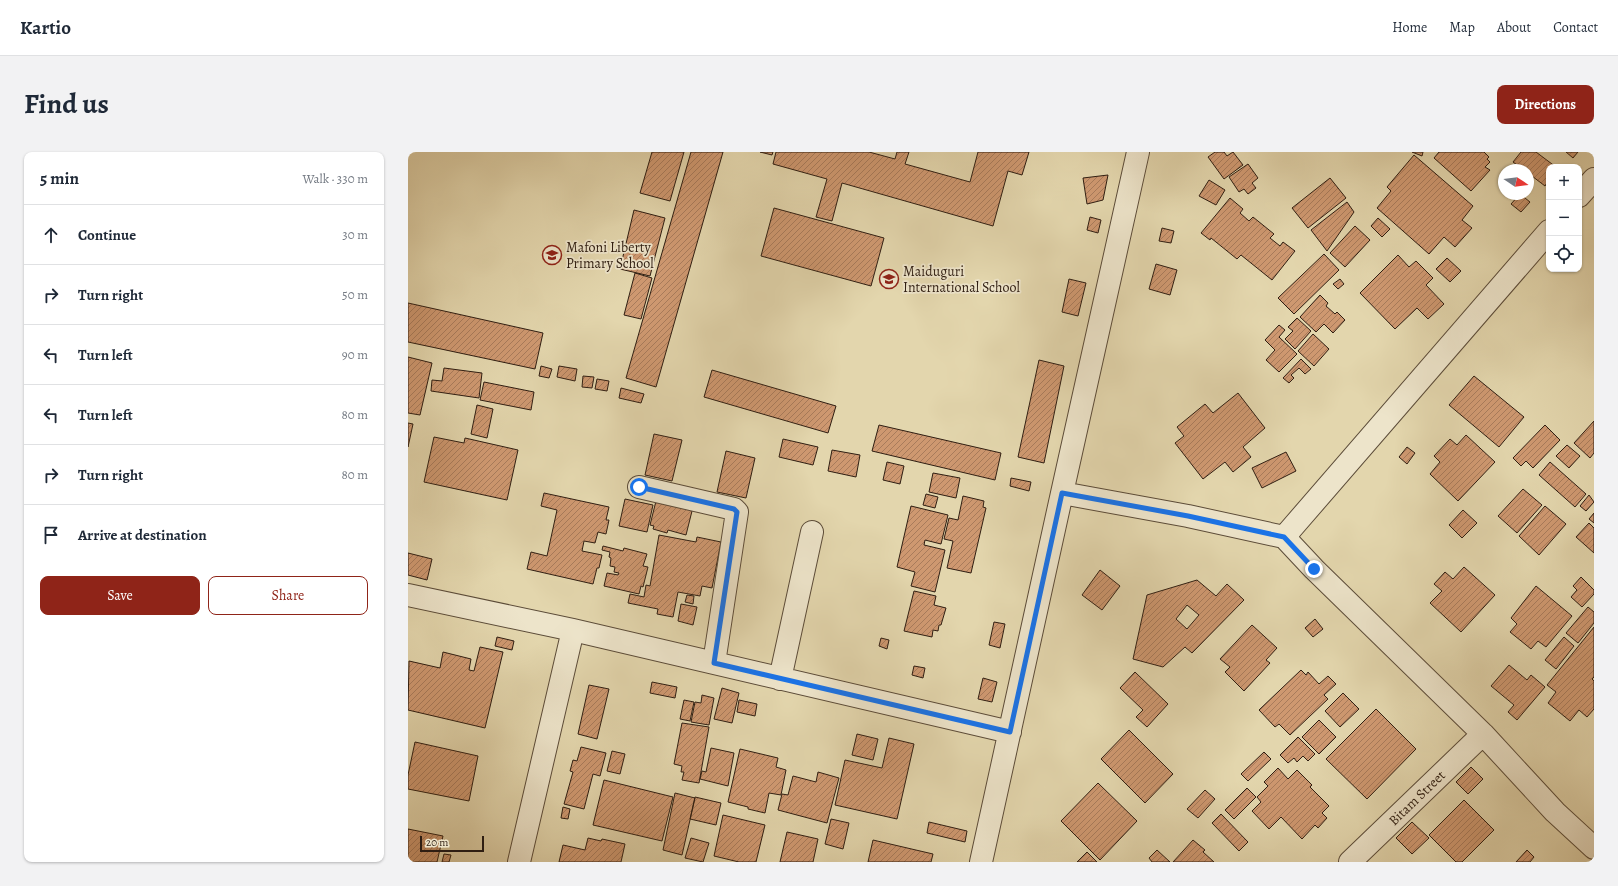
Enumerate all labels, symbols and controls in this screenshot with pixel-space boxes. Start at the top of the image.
text: Kartio [20,15,71,41]
text: Home [1392,18,1427,37]
text: Map [1449,18,1475,37]
text: About [1497,18,1531,37]
text: Contact [1553,18,1598,37]
text: Find us [24,85,109,123]
button: Directions [1497,85,1594,124]
north arrow [1498,164,1534,200]
map controls [1546,164,1582,272]
button: + [1546,164,1582,200]
text: 5 min [40,167,79,190]
text: Walk · 330 m [302,170,368,187]
button: − [1546,200,1582,236]
icon: ahead [40,224,62,246]
text: Continue [78,225,136,245]
text: 30 m [342,226,368,243]
button: locate [1546,236,1582,272]
place label: Mafoni Liberty Primary School [566,238,654,273]
school or university icon: Mafoni Liberty Primary School [541,244,563,266]
place label: Maiduguri International School [903,262,1020,297]
school or university icon: Maiduguri International School [878,268,900,290]
icon: right [40,284,62,306]
text: Turn right [78,285,143,305]
text: 50 m [342,286,368,303]
icon: left [40,344,62,366]
text: Turn left [78,345,133,365]
text: 90 m [342,346,368,363]
icon: left [40,404,62,426]
text: Turn left [78,405,133,425]
text: 80 m [341,406,368,423]
icon: right [40,464,62,486]
text: Turn right [78,465,143,485]
text: 80 m [341,466,368,483]
route start [630,478,648,496]
icon: arrive [40,524,62,546]
text: Arrive at destination [78,525,207,545]
route end [1305,560,1323,578]
button: Save [40,576,200,615]
button: Share [208,576,368,615]
street label: Bitam Street [1384,766,1450,830]
scale bar [420,834,484,853]
text: 20 m [426,835,448,850]

